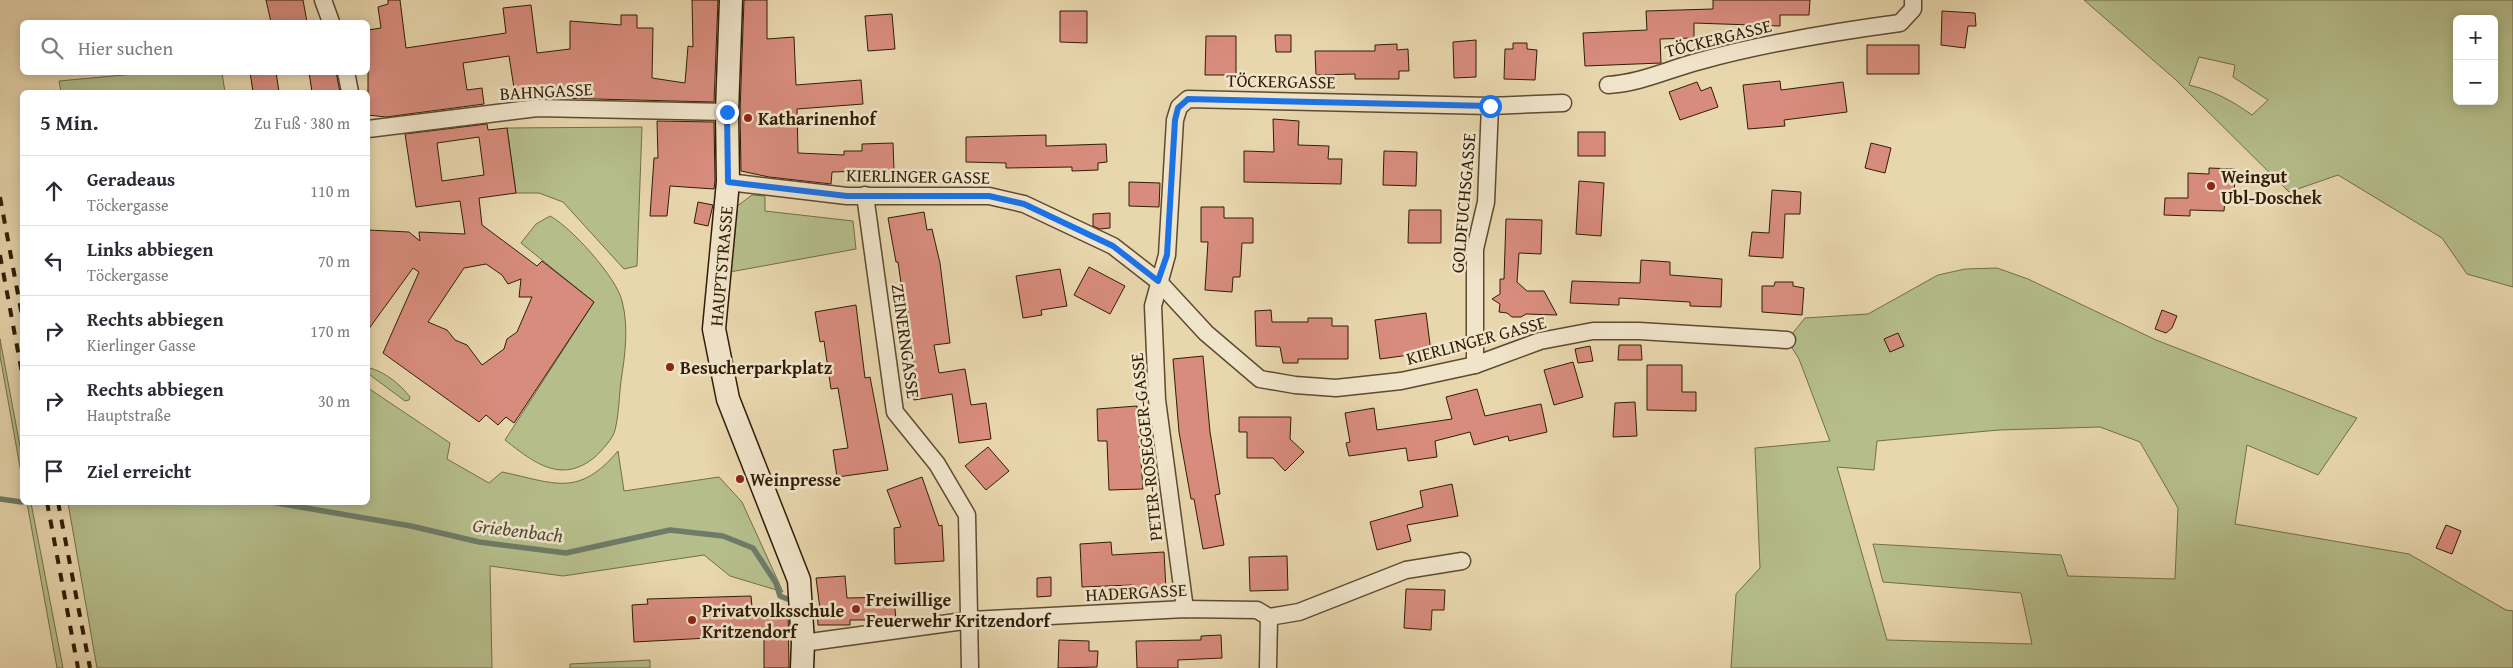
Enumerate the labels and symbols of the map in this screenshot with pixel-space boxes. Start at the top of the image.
street label: TÖCKERGASSE [1662,12,1774,64]
street label: TÖCKERGASSE [1226,67,1336,95]
street label: BAHNGASSE [499,75,593,107]
route start [1479,95,1502,118]
route end [716,101,739,124]
place label: Katharinenhof [758,105,878,132]
marker: Katharinenhof [742,112,754,124]
street label: GOLDFUCHSGASSE [1443,132,1483,274]
street label: KIERLINGER GASSE [846,161,990,191]
place label: Weingut Ubl-Doschek [2221,163,2323,211]
marker: Weingut Ubl-Doschek [2205,180,2217,192]
street label: HAUPTSTRASSE [702,205,740,327]
street label: ZEINERNGASSE [885,282,927,400]
street label: KIERLINGER GASSE [1403,308,1549,372]
street label: PETER-ROSEGGER-GASSE [1123,352,1169,542]
place label: Besucherparkplatz [680,354,833,381]
marker: Besucherparkplatz [664,361,676,373]
place label: Weinpresse [750,466,841,493]
marker: Weinpresse [734,473,746,485]
water label: Griebenbach [471,511,565,549]
street label: HADERGASSE [1085,576,1187,608]
place label: Freiwillige Feuerwehr Kritzendorf [866,586,1052,634]
place label: Privatvolksschule Kritzendorf [702,597,845,645]
marker: Freiwillige Feuerwehr Kritzendorf [850,603,862,615]
marker: Privatvolksschule Kritzendorf [686,614,698,626]

